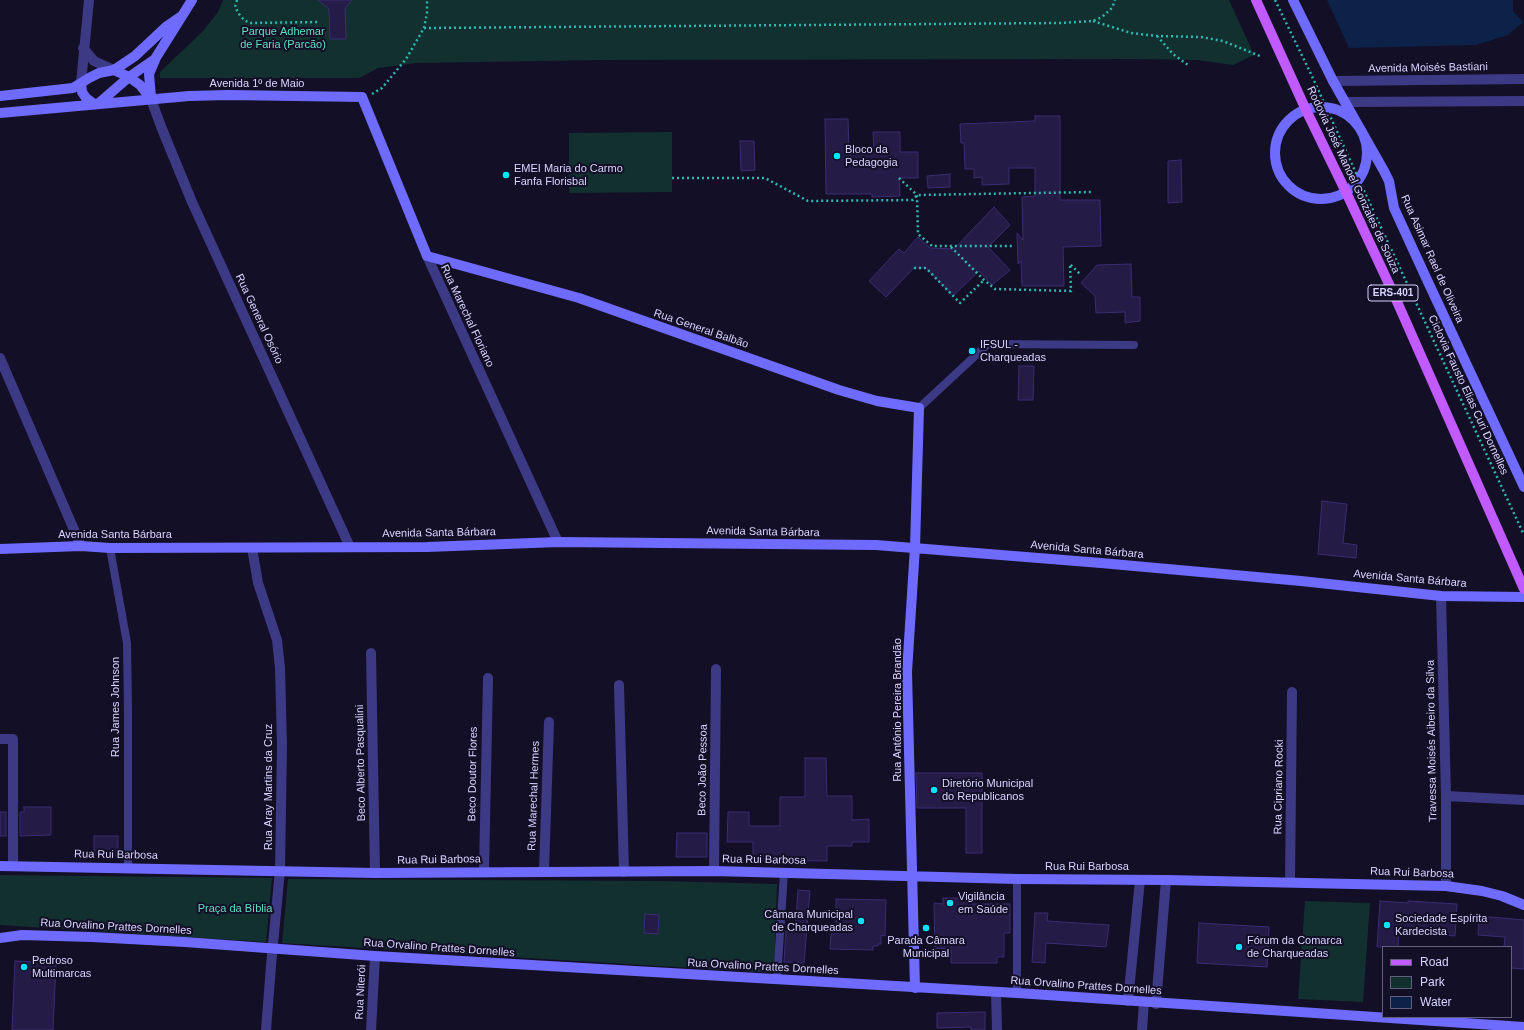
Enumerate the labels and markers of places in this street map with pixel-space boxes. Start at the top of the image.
place label: Bloco da Pedagogia [845,143,898,169]
marker: Bloco da Pedagogia [832,151,842,161]
place label: EMEI Maria do Carmo Fanfa Florisbal [514,162,623,188]
marker: EMEI Maria do Carmo Fanfa Florisbal [501,170,511,180]
place label: IFSUL - Charqueadas [980,338,1046,364]
marker: IFSUL - Charqueadas [967,346,977,356]
place label: Diretório Municipal do Republicanos [942,777,1033,803]
marker: Diretório Municipal do Republicanos [929,785,939,795]
place label: Vigilância em Saúde [958,890,1008,916]
marker: Vigilância em Saúde [945,898,955,908]
place label: Câmara Municipal de Charqueadas [764,908,853,934]
place label: Sociedade Espírita Kardecista [1395,912,1487,938]
marker: Câmara Municipal de Charqueadas [856,916,866,926]
marker: Sociedade Espírita Kardecista [1382,920,1392,930]
marker: Parada Câmara Municipal [921,923,931,933]
place label: Parada Câmara Municipal [887,934,965,960]
place label: Fórum da Comarca de Charqueadas [1247,934,1342,960]
marker: Fórum da Comarca de Charqueadas [1234,942,1244,952]
place label: Pedroso Multimarcas [32,954,91,980]
marker: Pedroso Multimarcas [19,962,29,972]

